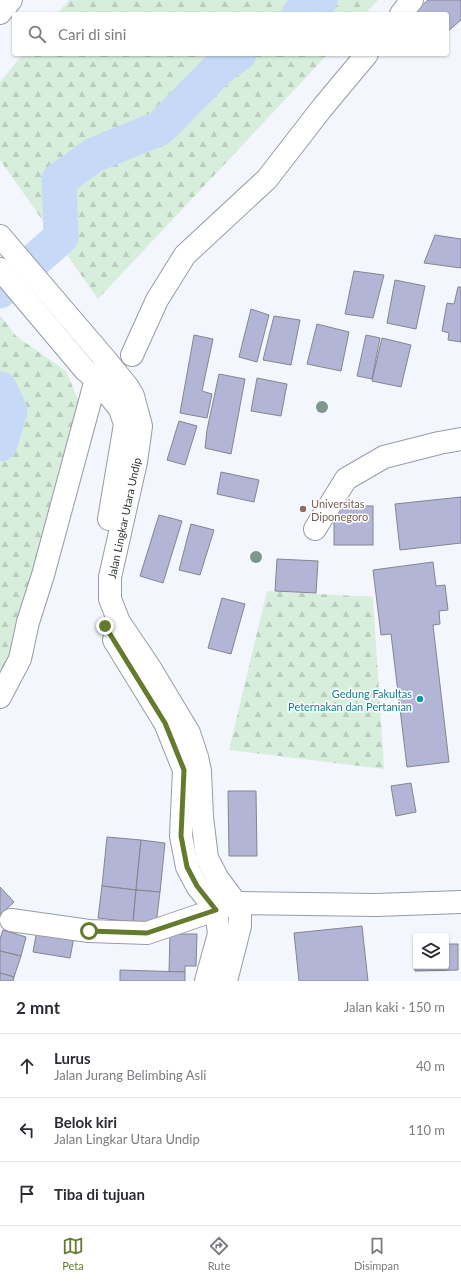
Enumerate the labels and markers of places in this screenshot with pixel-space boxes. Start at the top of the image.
place label: Universitas Diponegoro [311,497,368,523]
marker: Universitas Diponegoro [298,504,308,514]
place label: Gedung Fakultas Peternakan dan Pertanian [288,687,412,713]
marker: Gedung Fakultas Peternakan dan Pertanian [415,694,425,704]

